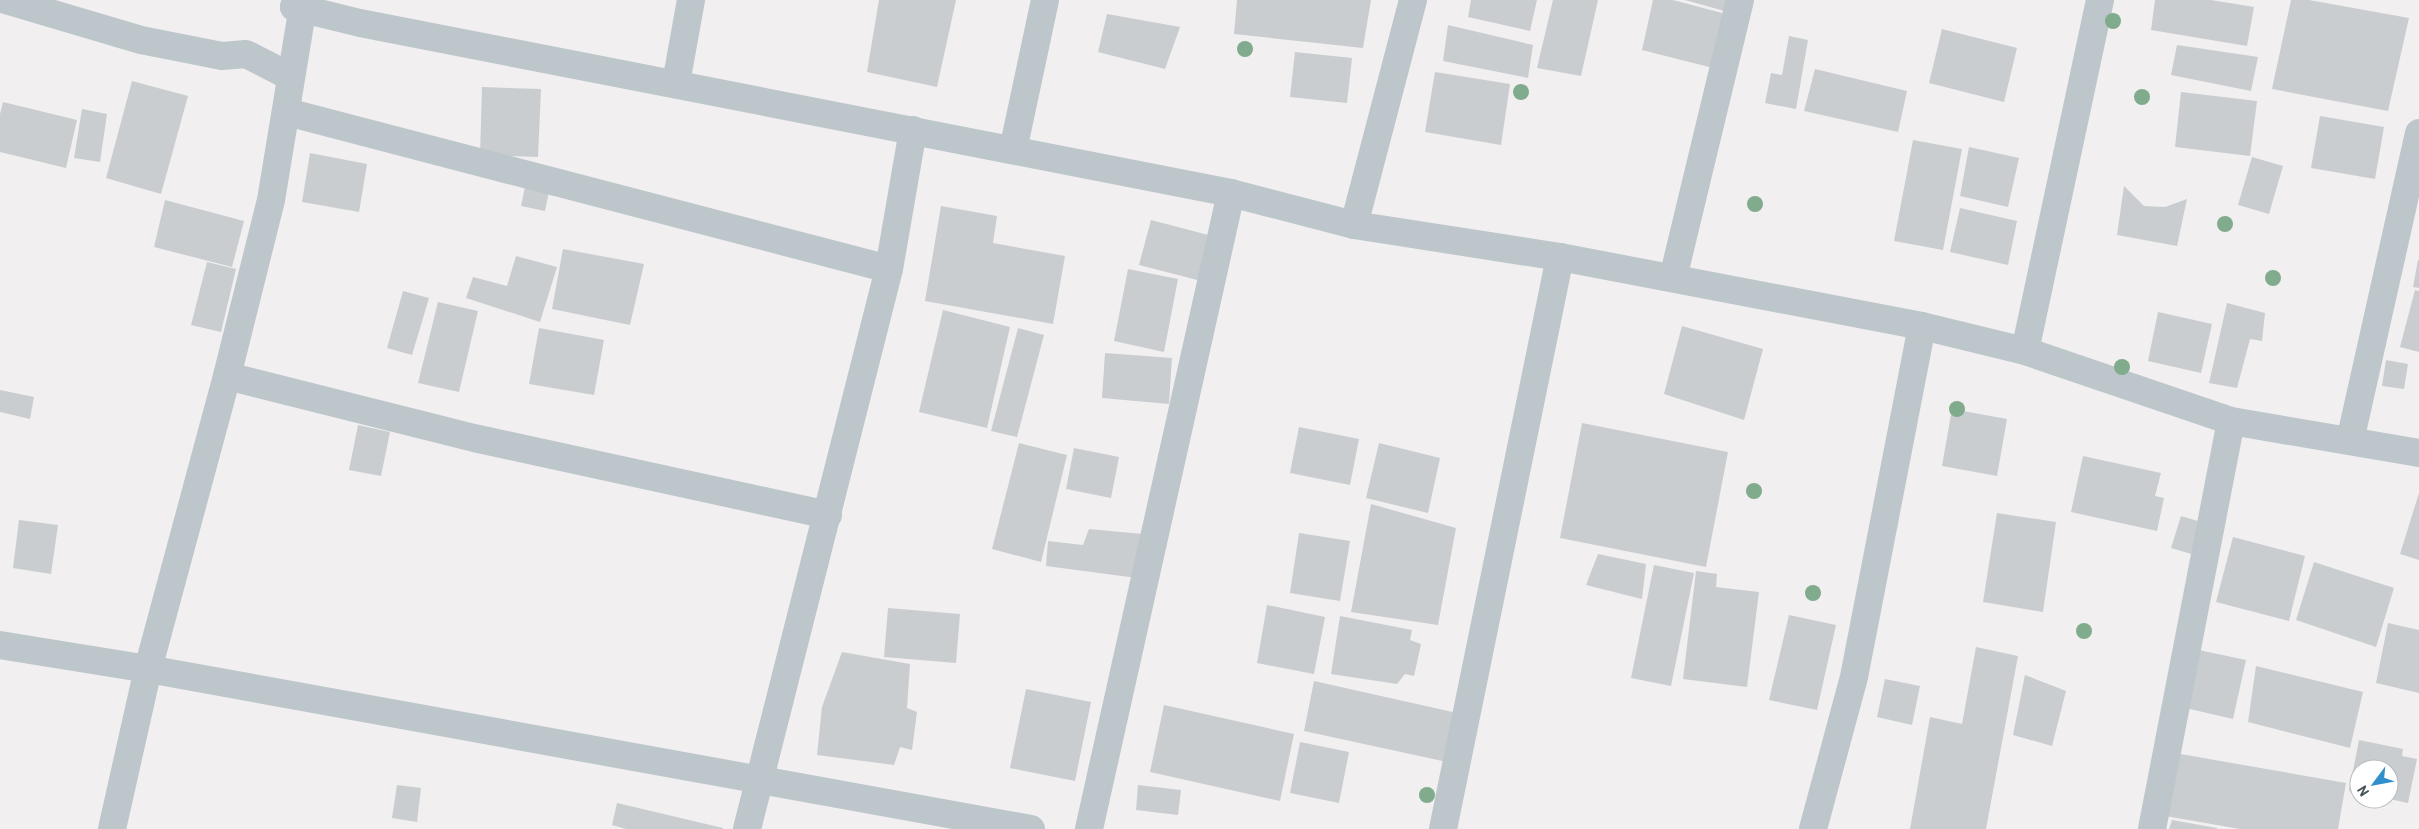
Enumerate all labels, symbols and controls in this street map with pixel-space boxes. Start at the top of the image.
north arrow [2349,759,2399,809]
text: N [2353,783,2372,800]

